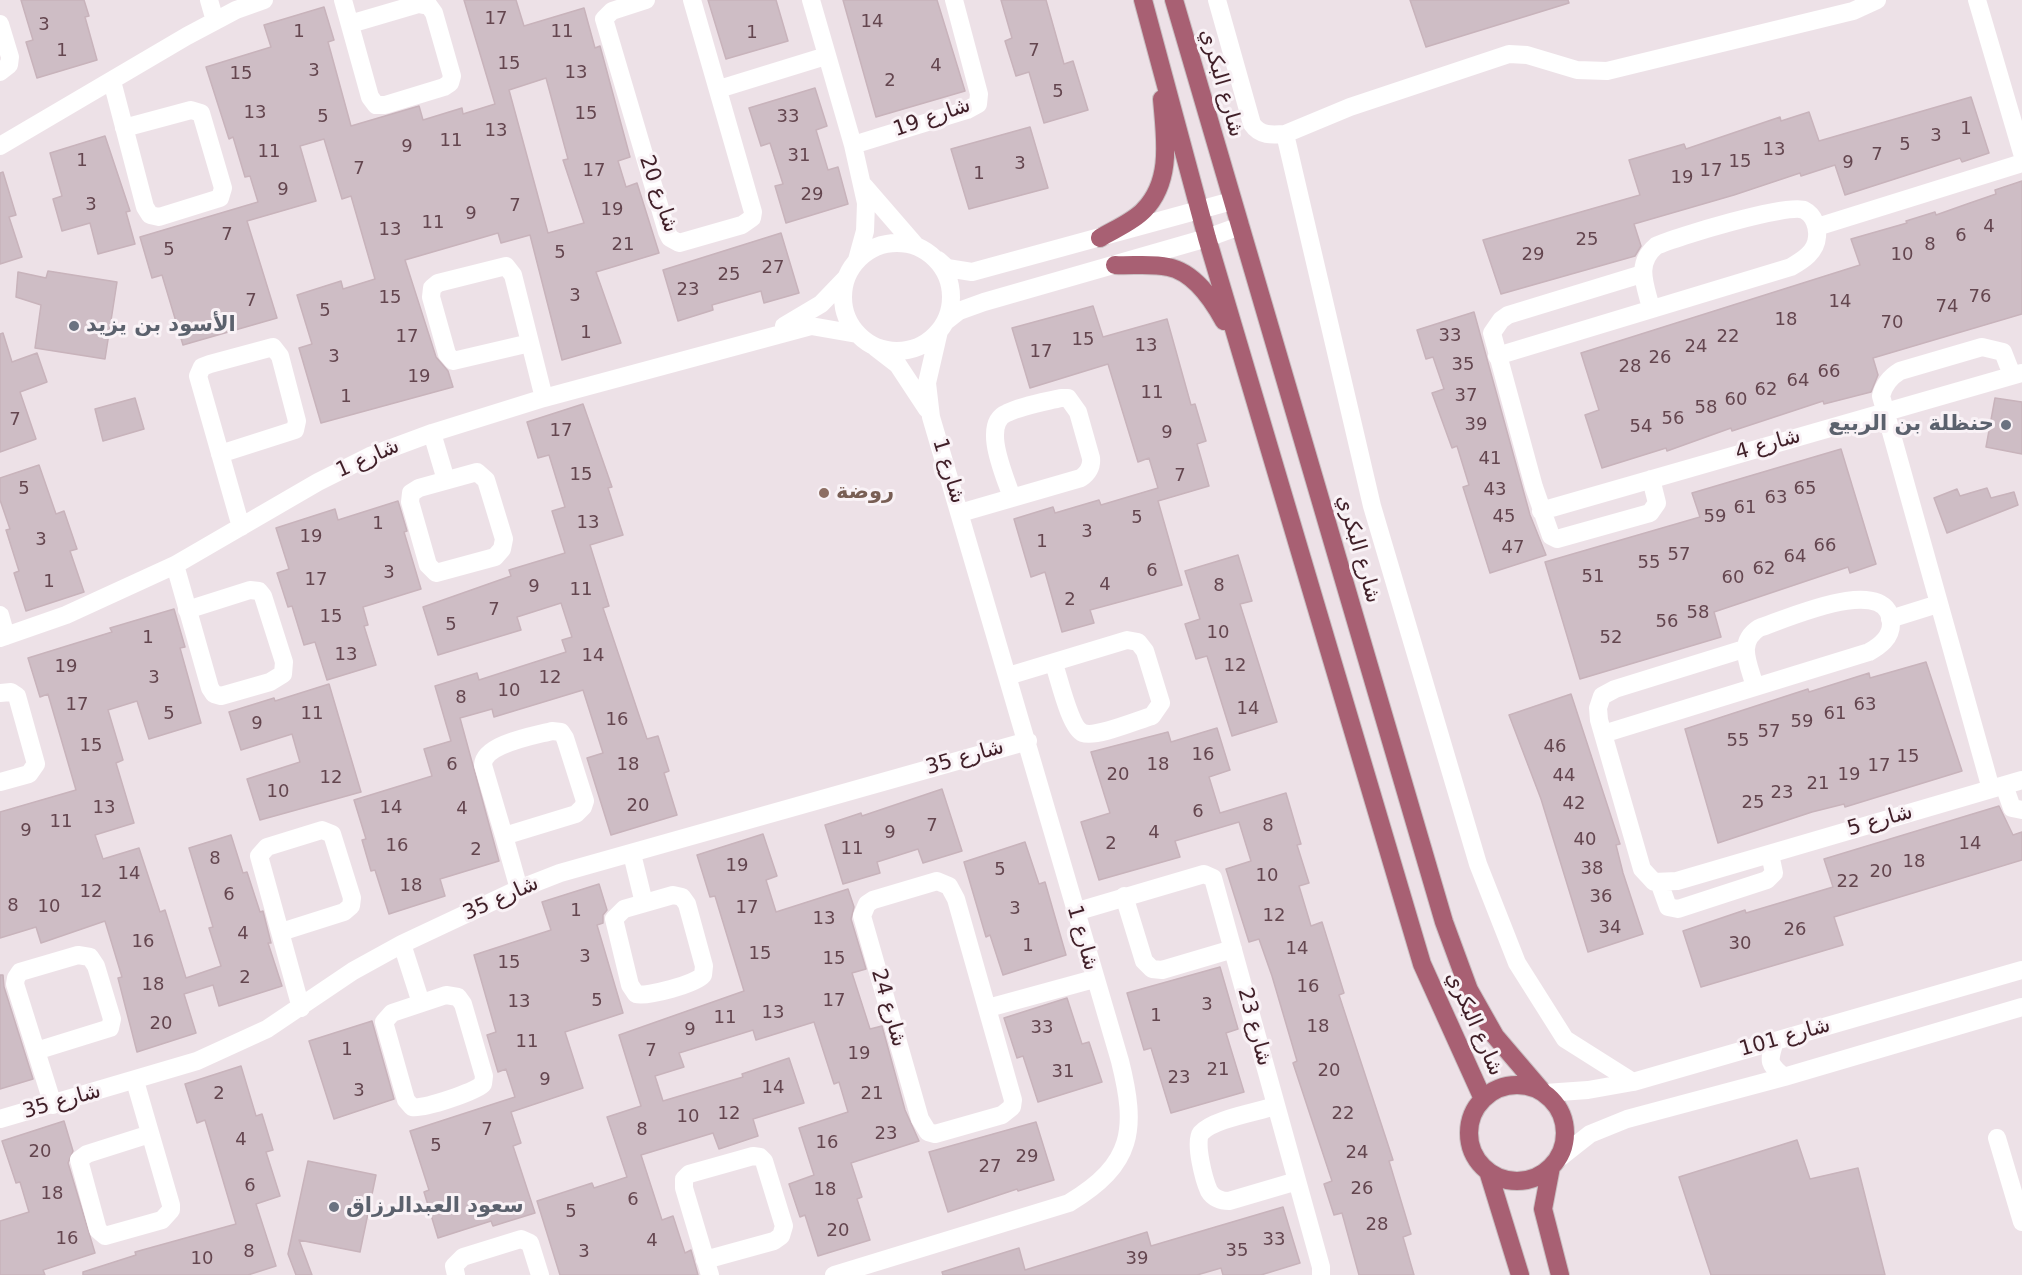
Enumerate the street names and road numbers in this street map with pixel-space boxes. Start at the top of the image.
street label: شارع البكري [1194,26,1248,140]
street label: شارع 19 [890,93,974,143]
street label: شارع 20 [633,152,683,236]
street label: شارع 4 [1732,424,1804,466]
street label: شارع 1 [332,434,404,484]
street label: شارع 1 [926,435,970,507]
street label: شارع البكري [1331,492,1385,606]
street label: شارع 35 [923,735,1007,781]
street label: شارع 5 [1844,800,1916,842]
street label: شارع 35 [459,871,543,927]
street label: شارع 1 [1061,902,1103,974]
street label: شارع 24 [865,966,911,1050]
street label: شارع البكري [1440,968,1508,1080]
street label: شارع 23 [1231,985,1277,1069]
street label: شارع 101 [1737,1013,1833,1063]
street label: شارع 35 [20,1079,104,1125]

